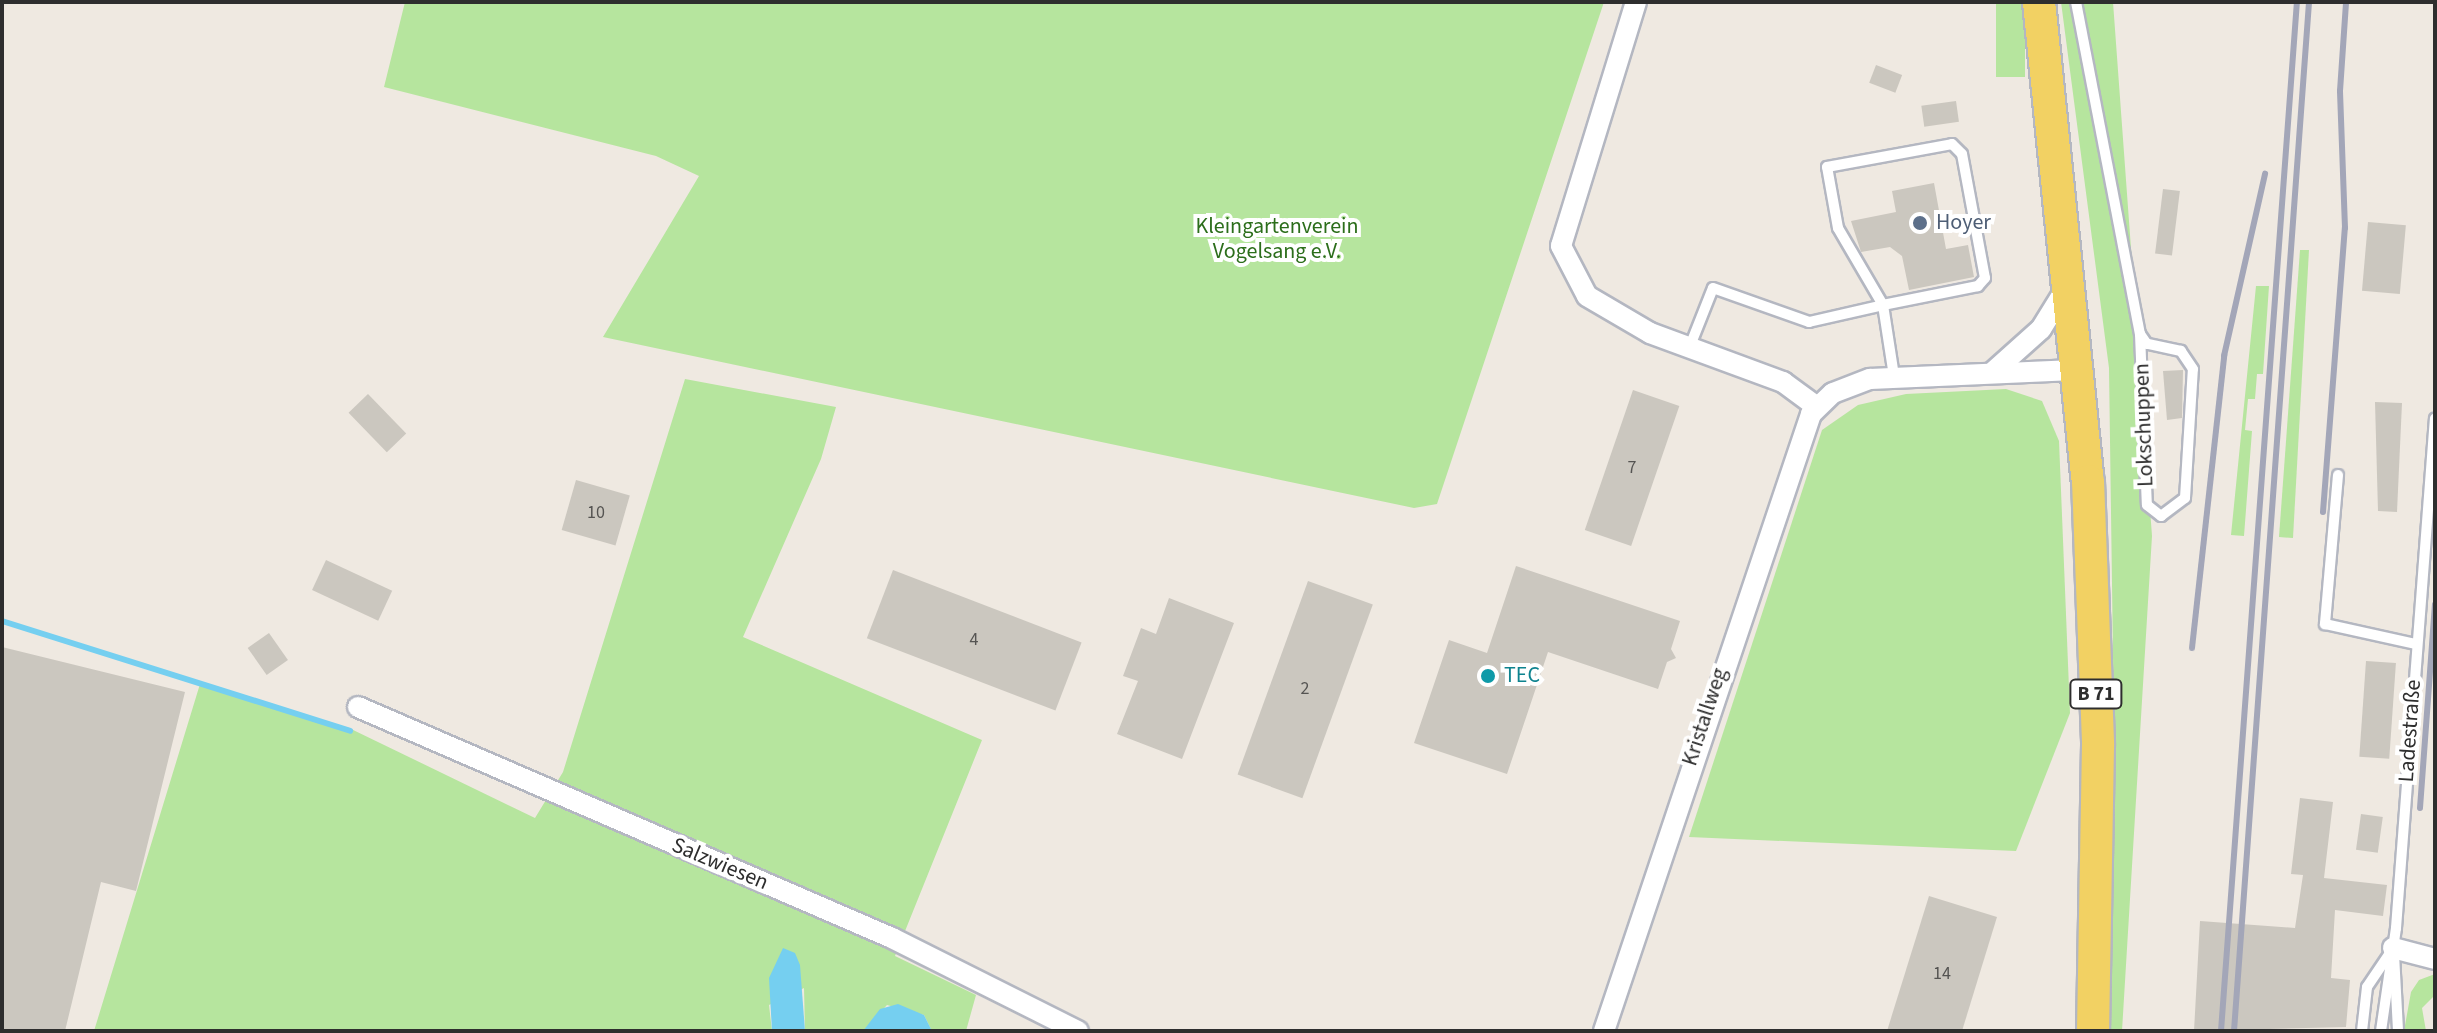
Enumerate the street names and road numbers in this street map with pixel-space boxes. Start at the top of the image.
street label: Lokschuppen [2129,363,2159,487]
street label: Kristallweg [1677,665,1733,769]
road number: B 71 [2068,678,2124,710]
street label: Ladestraße [2393,679,2427,783]
street label: Salzwiesen [668,832,772,896]

